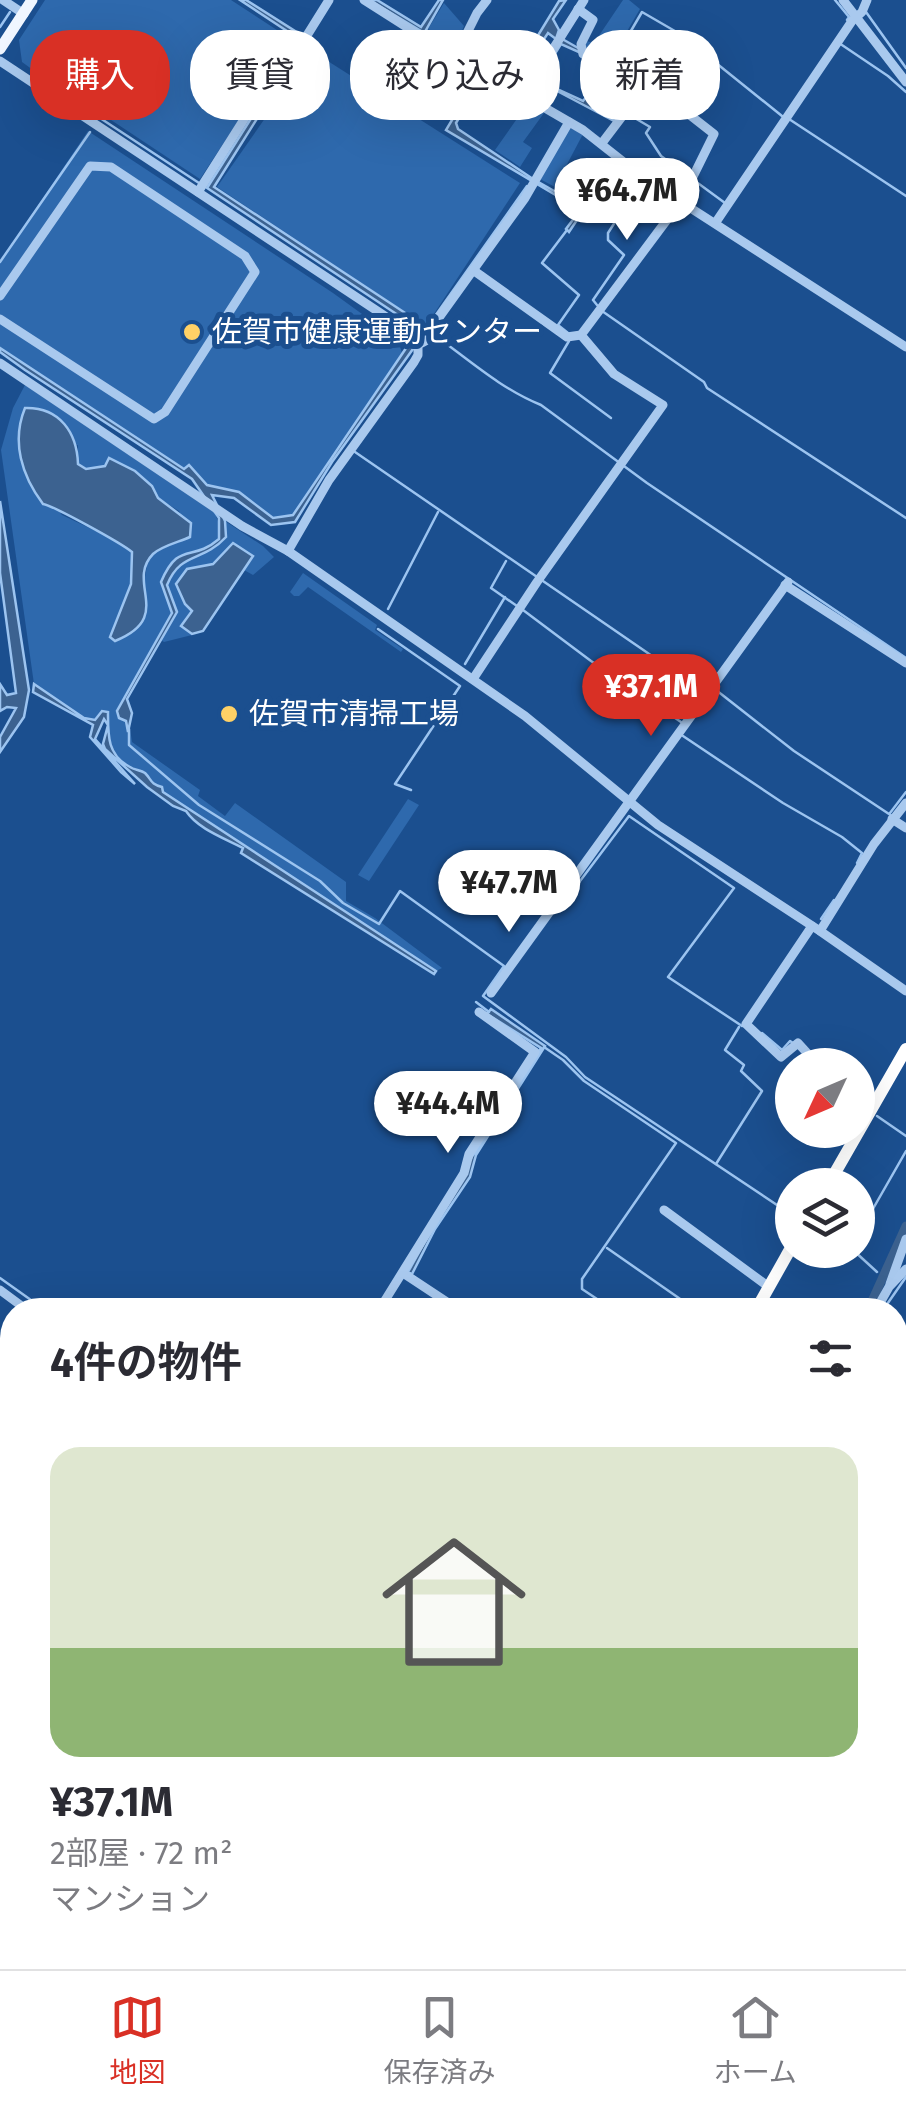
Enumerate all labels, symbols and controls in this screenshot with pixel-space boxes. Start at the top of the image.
chip: 購入 [30,30,170,120]
chip: 賃貸 [190,30,330,120]
chip: 絞り込み [350,30,560,120]
chip: 新着 [580,30,720,120]
pin: ¥64.7M [546,158,708,243]
text: ¥64.7M [576,171,678,209]
place label: 佐賀市健康運動センター [212,314,542,350]
marker: 佐賀市健康運動センター [181,321,203,343]
pin: ¥37.1M [570,654,732,739]
text: ¥37.1M [604,667,698,705]
place label: 佐賀市清掃工場 [249,696,459,732]
marker: 佐賀市清掃工場 [218,703,240,725]
pin: ¥47.7M [428,850,590,935]
text: ¥47.7M [460,863,558,901]
north arrow [775,1048,875,1148]
map controls [775,1048,875,1268]
pin: ¥44.4M [367,1071,529,1156]
text: ¥44.4M [396,1084,500,1122]
button: layers [775,1168,875,1268]
icon: filters [803,1331,858,1386]
text: 4件の物件 [50,1338,242,1388]
icon: home [364,1512,544,1692]
text: ¥37.1M [50,1777,173,1827]
text: 2部屋 · 72 m² [50,1834,233,1872]
text: マンション [50,1880,210,1918]
tab: 地図 [109,1990,165,2090]
tab: 保存済み [383,1990,495,2090]
tab: ホーム [714,1990,797,2090]

